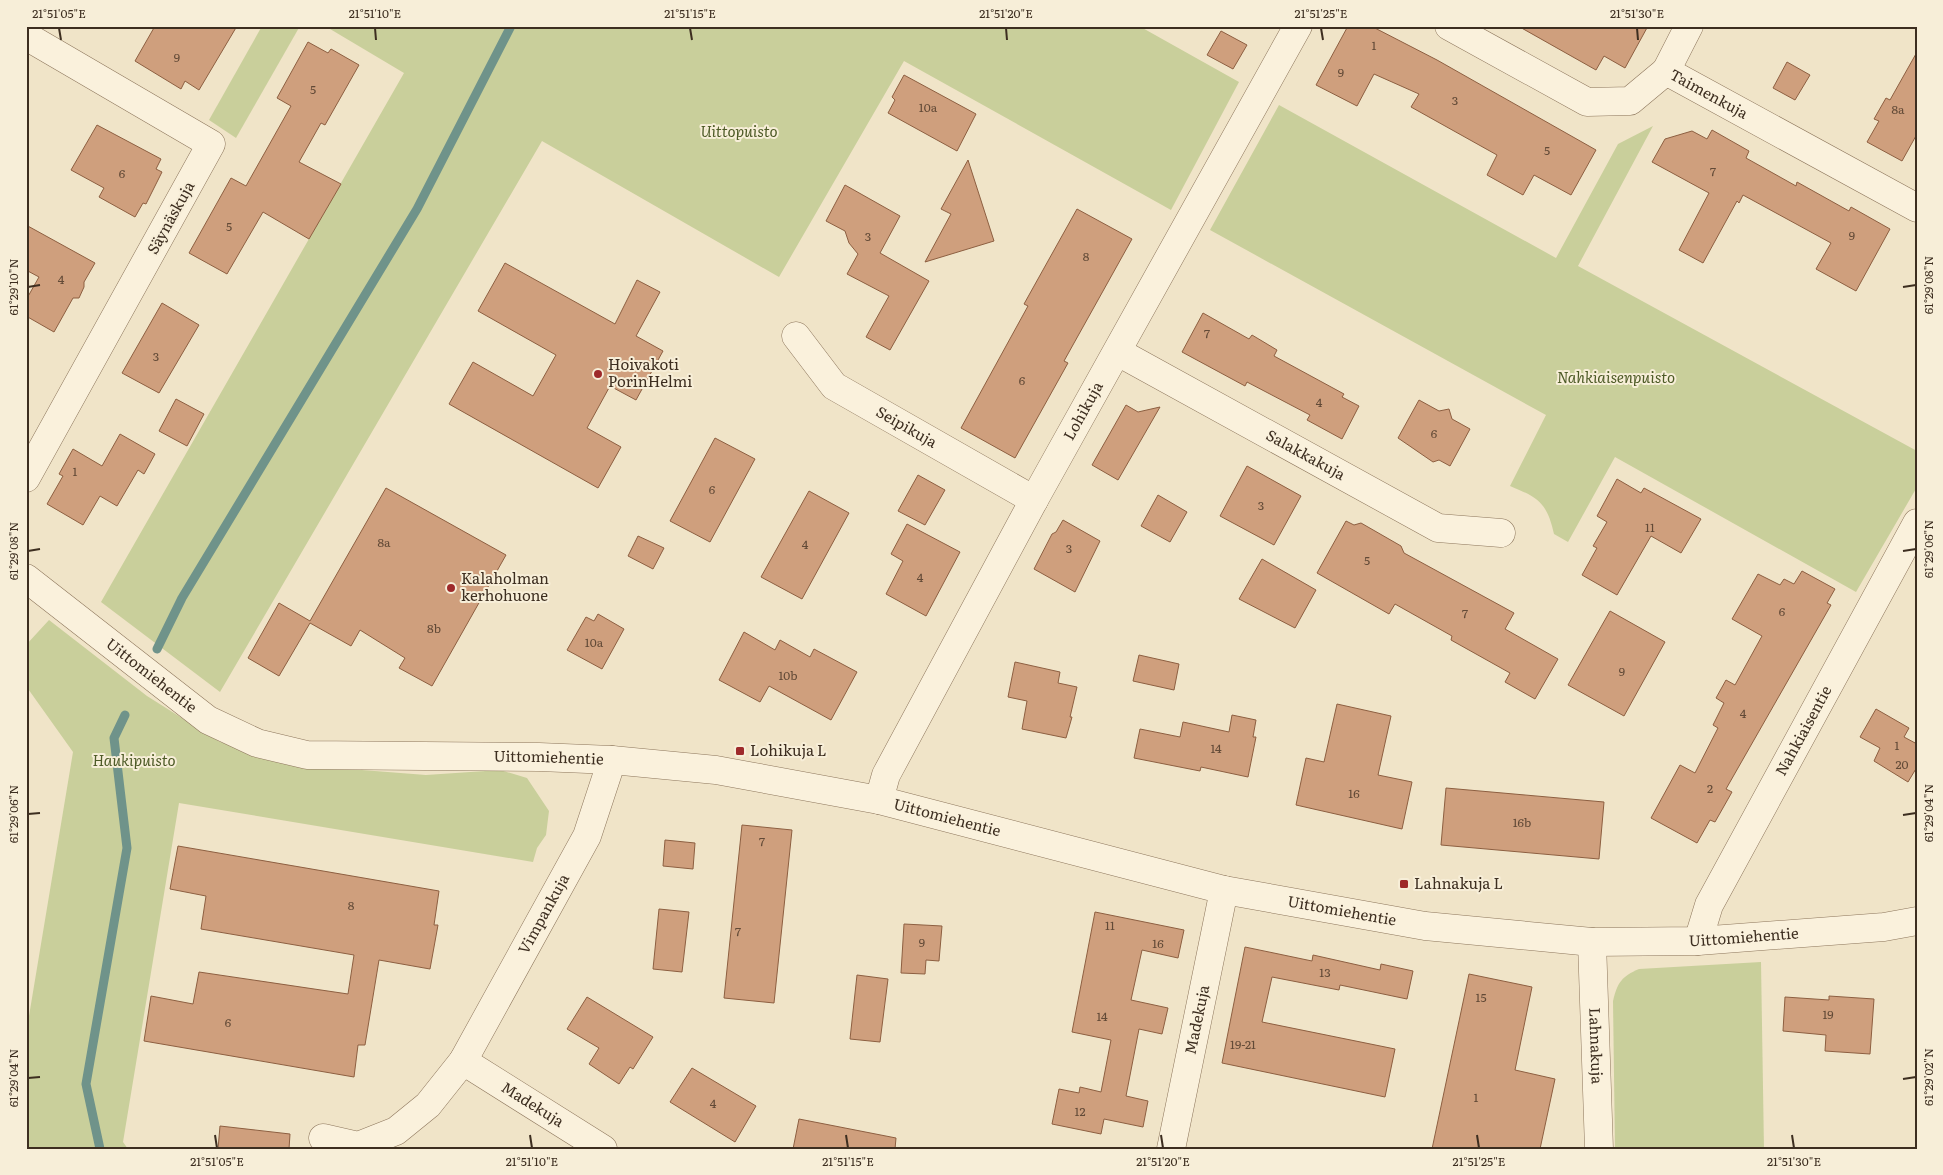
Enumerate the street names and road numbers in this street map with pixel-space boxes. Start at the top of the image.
street label: Taimenkuja [1666,62,1754,124]
street label: Säynäskuja [140,176,200,258]
street label: Lohikuja [1057,376,1108,444]
street label: Seipikuja [872,399,943,453]
street label: Salakkakuja [1262,423,1351,485]
street label: Uittomiehentie [102,632,203,718]
street label: Nahkiaisentie [1769,681,1837,779]
street label: Uittomiehentie [493,744,604,770]
street label: Uittomiehentie [891,791,1004,841]
street label: Vimpankuja [511,868,575,958]
street label: Uittomiehentie [1286,889,1399,931]
street label: Uittomiehentie [1689,920,1800,951]
street label: Madekuja [1178,982,1214,1056]
street label: Lahnakuja [1584,1007,1610,1085]
street label: Madekuja [497,1075,570,1132]

